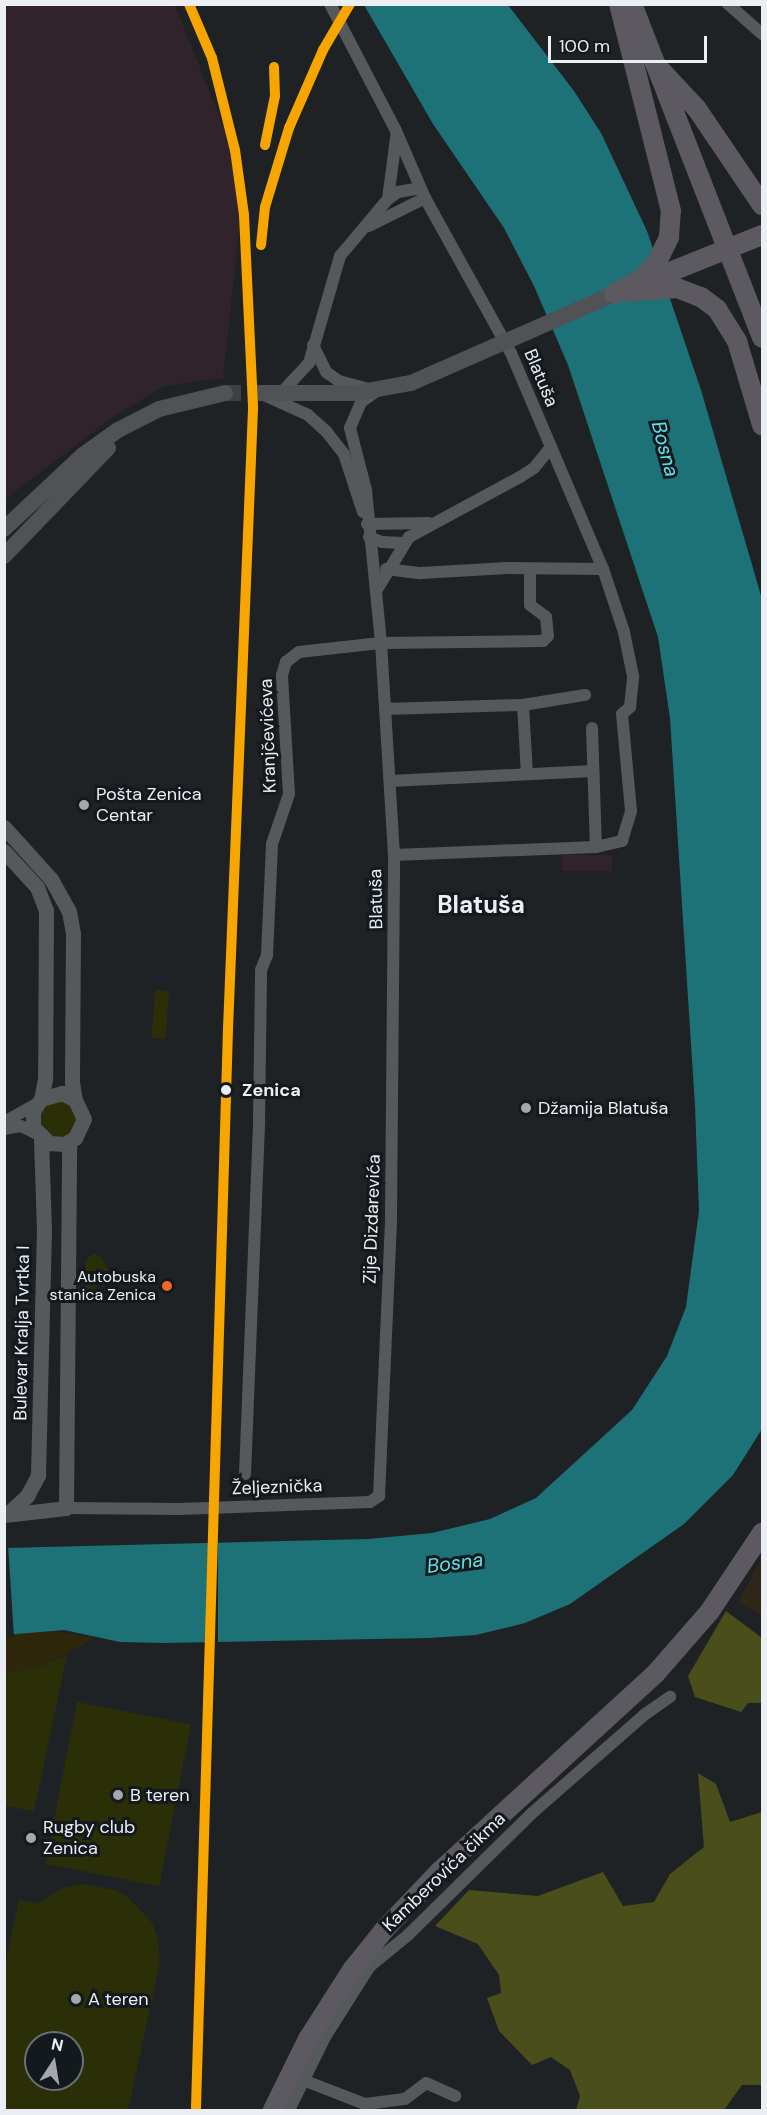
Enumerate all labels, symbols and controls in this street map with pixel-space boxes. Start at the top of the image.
scale bar [551,24,710,62]
text: 100 m [559,34,610,58]
street label: Blatuša [519,346,563,410]
water label: Bosna [646,419,684,479]
street label: Kranjčevićeva [255,678,281,794]
place label: Pošta Zenica Centar [96,784,202,826]
marker: Pošta Zenica Centar [77,798,91,812]
street label: Blatuša [365,869,387,929]
district label: Blatuša [437,891,525,919]
marker: Zenica [215,1079,237,1101]
place label: Zenica [242,1079,301,1101]
place label: Džamija Blatuša [538,1097,668,1119]
marker: Džamija Blatuša [519,1101,533,1115]
street label: Zije Dizdarevića [359,1154,385,1284]
street label: Bulevar Kralja Tvrtka I [10,1245,34,1421]
place label: Autobuska stanica Zenica [50,1267,156,1305]
marker: Autobuska stanica Zenica [161,1280,173,1292]
street label: Željeznička [231,1475,323,1499]
water label: Bosna [425,1548,485,1578]
place label: B teren [130,1784,190,1806]
marker: B teren [111,1788,125,1802]
street label: Kamberovića čikma [378,1808,510,1936]
place label: Rugby club Zenica [43,1817,135,1860]
marker: Rugby club Zenica [24,1831,38,1845]
place label: A teren [88,1988,149,2010]
marker: A teren [69,1992,83,2006]
north arrow [24,2031,84,2091]
text: N [50,2033,65,2056]

